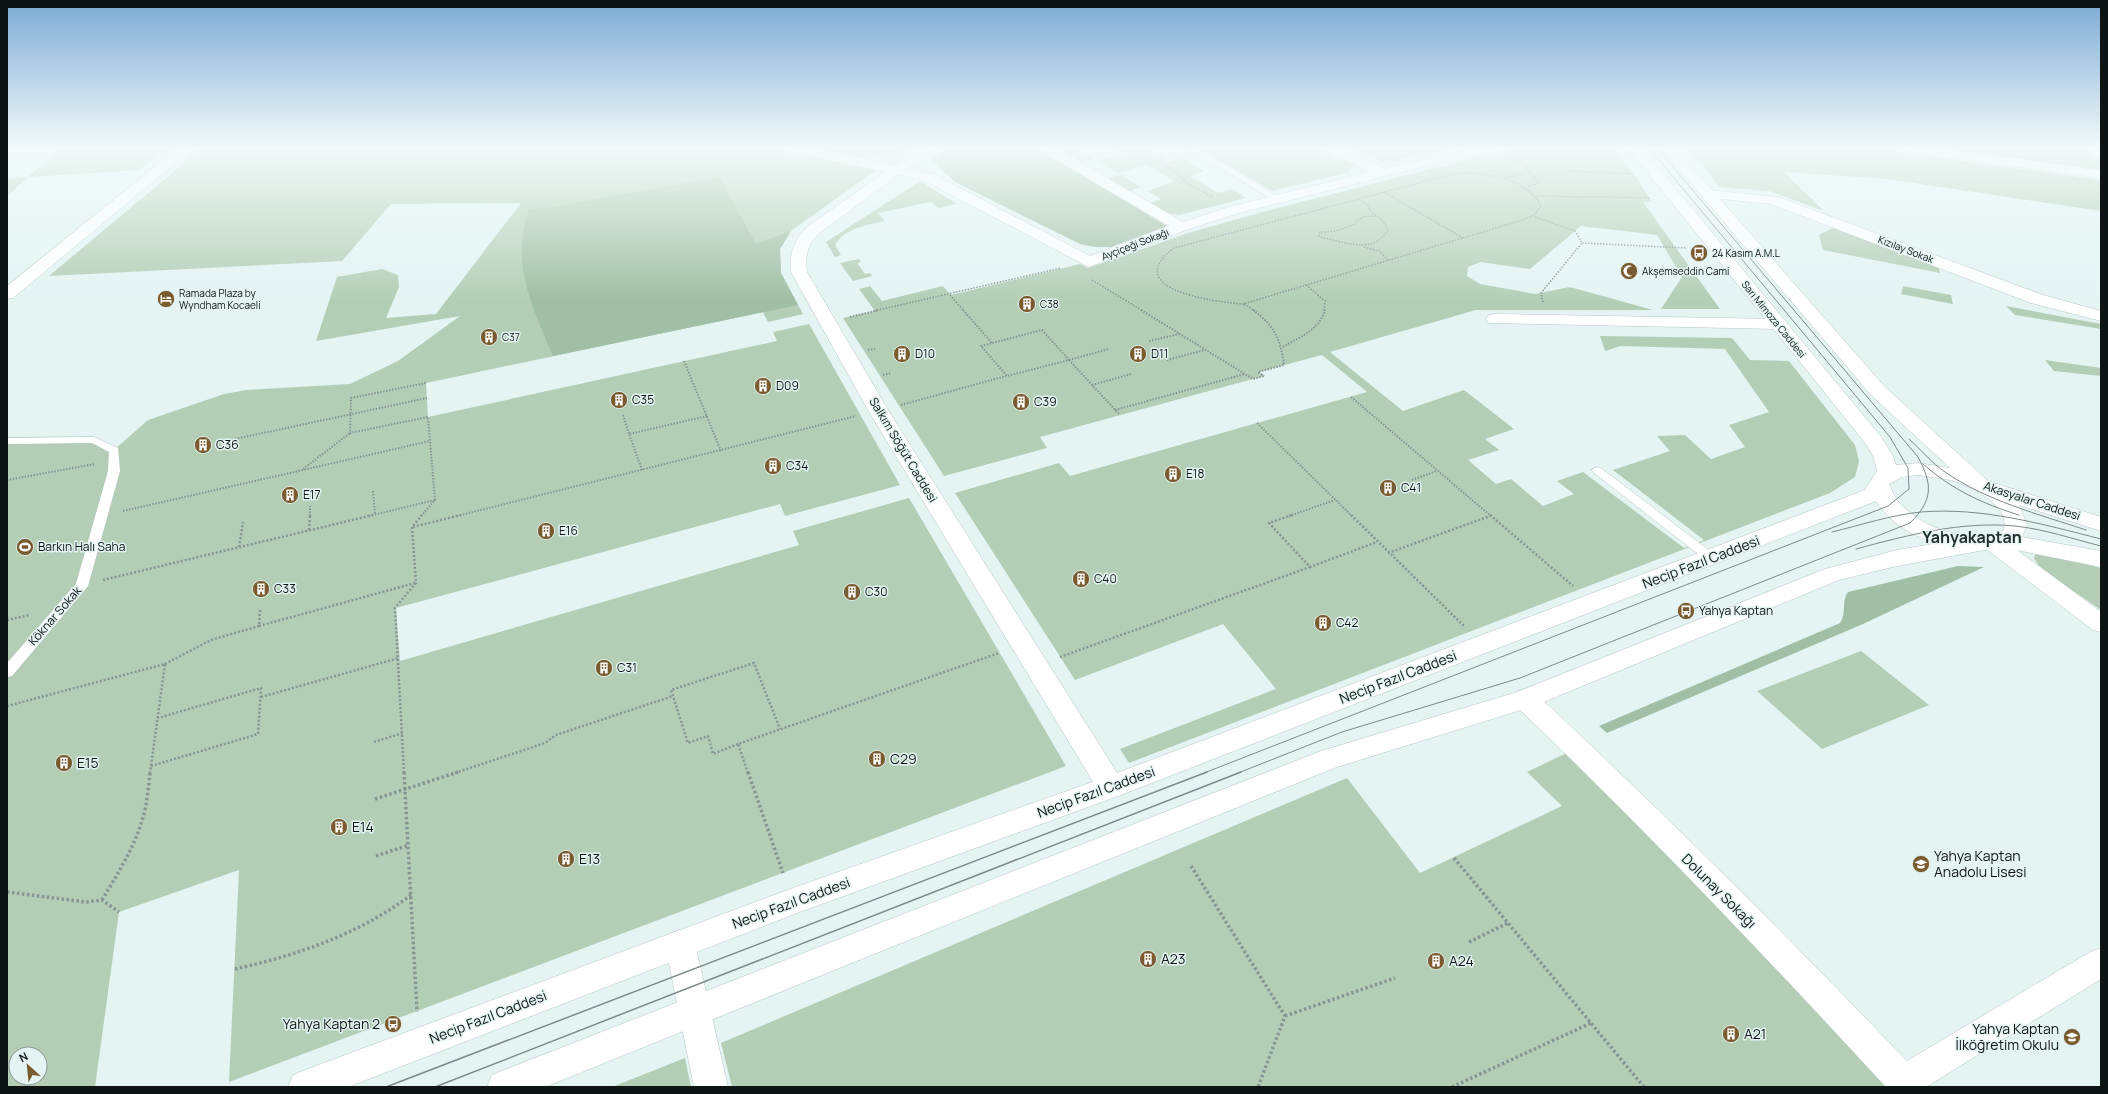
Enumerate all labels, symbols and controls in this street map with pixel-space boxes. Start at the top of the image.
street label: Ayçiçeği Sokağı [1099,225,1171,263]
street label: Kızılay Sokak [1876,232,1937,266]
bus stop icon: 24 Kasım A.M.L [1689,243,1709,263]
place label: 24 Kasım A.M.L [1712,246,1780,260]
mosque icon: Akşemseddin Cami [1619,261,1639,281]
place label: Akşemseddin Cami [1642,264,1729,278]
street label: Sarı Mimoza Caddesi [1739,278,1809,360]
place label: Ramada Plaza by Wyndham Kocaeli [179,286,260,312]
hotel icon: Ramada Plaza by Wyndham Kocaeli [156,289,176,309]
building icon: C38 [1017,294,1037,314]
place label: C38 [1040,297,1059,311]
building icon: C37 [479,327,499,347]
place label: C37 [502,330,520,344]
building icon: D10 [892,344,912,364]
building icon: D11 [1128,344,1148,364]
place label: D10 [915,345,935,362]
place label: D11 [1151,345,1168,362]
building icon: D09 [753,376,773,396]
place label: D09 [776,377,799,394]
building icon: C35 [609,390,629,410]
place label: C35 [632,391,654,408]
building icon: C39 [1011,392,1031,412]
place label: C39 [1034,393,1057,410]
street label: Salkım Söğüt Caddesi [865,394,942,505]
building icon: C36 [193,435,213,455]
place label: C36 [216,436,239,453]
building icon: C34 [763,456,783,476]
place label: C34 [786,457,808,474]
building icon: E18 [1163,464,1183,484]
place label: E18 [1186,465,1205,482]
street label: Akasyalar Caddesi [1982,477,2083,524]
building icon: C41 [1378,478,1398,498]
place label: C41 [1401,479,1421,496]
building icon: E17 [280,485,300,505]
place label: E17 [303,486,321,503]
building icon: E16 [536,521,556,541]
place label: E16 [559,522,578,539]
district label: Yahyakaptan [1922,526,2022,548]
street label: Necip Fazıl Caddesi [1639,530,1762,593]
sports icon: Barkın Halı Saha [15,537,35,557]
place label: Barkın Halı Saha [38,538,125,555]
building icon: C40 [1071,569,1091,589]
place label: C40 [1094,570,1117,587]
building icon: C33 [251,579,271,599]
place label: C33 [274,580,296,597]
street label: Köknar Sokak [24,582,86,649]
building icon: C30 [842,582,862,602]
place label: C30 [865,583,888,600]
bus stop icon: Yahya Kaptan [1676,601,1696,621]
place label: Yahya Kaptan [1699,602,1773,619]
building icon: C42 [1313,613,1333,633]
place label: C42 [1336,614,1358,631]
street label: Necip Fazıl Caddesi [1336,645,1459,708]
building icon: C31 [594,658,614,678]
place label: C31 [617,659,637,676]
building icon: C29 [867,749,887,769]
place label: C29 [890,749,917,768]
building icon: E15 [54,753,74,773]
place label: E15 [77,753,99,772]
street label: Necip Fazıl Caddesi [1034,761,1157,822]
building icon: E14 [329,817,349,837]
place label: E14 [352,817,374,836]
place label: Yahya Kaptan Anadolu Lisesi [1934,846,2027,881]
building icon: E13 [556,849,576,869]
place label: E13 [579,849,600,868]
street label: Dolunay Sokağı [1678,849,1761,932]
school or university icon: Yahya Kaptan Anadolu Lisesi [1911,854,1931,874]
street label: Necip Fazıl Caddesi [729,872,852,933]
building icon: A23 [1138,949,1158,969]
place label: A23 [1161,949,1186,968]
building icon: A24 [1426,951,1446,971]
place label: A24 [1449,951,1474,970]
street label: Necip Fazıl Caddesi [426,985,549,1048]
place label: Yahya Kaptan 2 [283,1014,380,1033]
bus stop icon: Yahya Kaptan 2 [383,1014,403,1034]
place label: Yahya Kaptan İlköğretim Okulu [1955,1019,2059,1054]
building icon: A21 [1721,1024,1741,1044]
place label: A21 [1744,1024,1766,1043]
school or university icon: Yahya Kaptan İlköğretim Okulu [2062,1027,2082,1047]
north arrow [8,1046,48,1086]
text: N [16,1048,30,1065]

